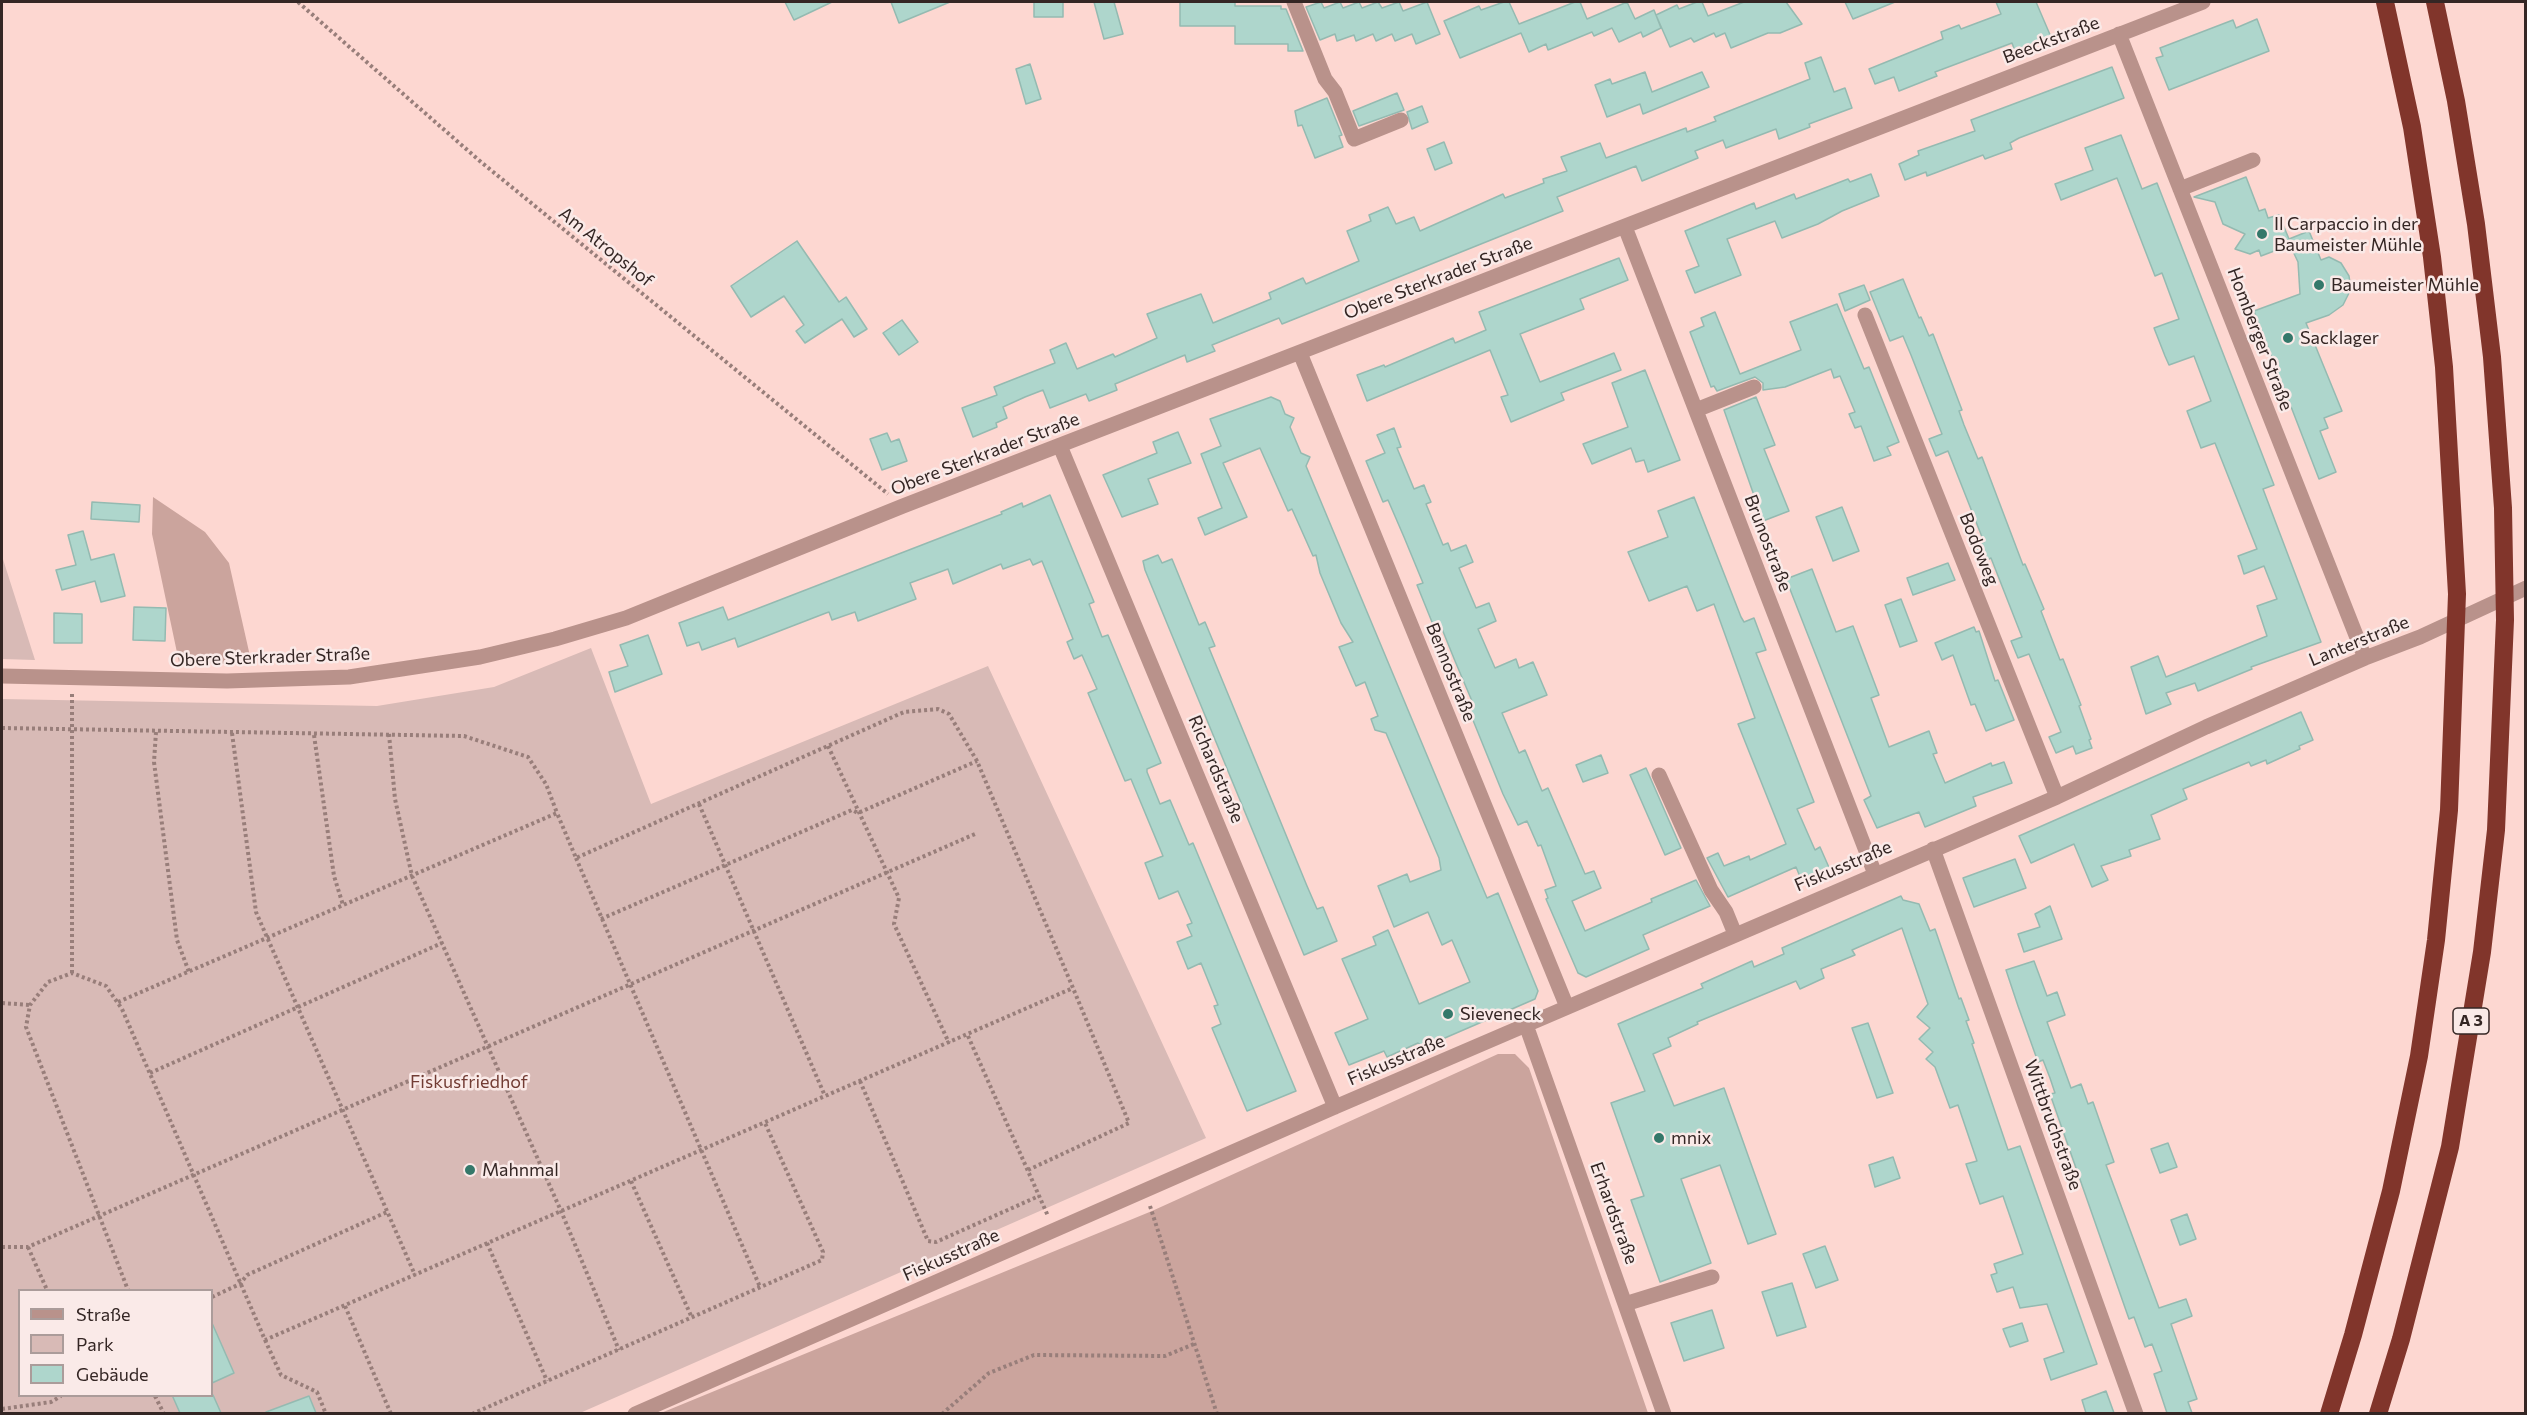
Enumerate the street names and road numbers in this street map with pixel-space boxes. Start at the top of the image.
street label: Beeckstraße [2000,12,2102,68]
street label: Am Atropshof [555,202,657,292]
street label: Obere Sterkrader Straße [1341,232,1535,324]
street label: Homberger Straße [2223,264,2297,414]
street label: Obere Sterkrader Straße [888,408,1082,500]
street label: Brunostraße [1740,491,1796,595]
street label: Bodoweg [1955,509,2003,589]
street label: Lanterstraße [2306,611,2412,671]
street label: Bennostraße [1421,619,1481,725]
street label: Obere Sterkrader Straße [170,643,370,671]
street label: Richardstraße [1184,712,1248,826]
street label: Fiskusstraße [1791,836,1895,896]
road number: A 3 [2453,1008,2489,1034]
street label: Fiskusstraße [1344,1030,1448,1090]
street label: Wittbruchstraße [2019,1057,2087,1193]
street label: Erhardstraße [1586,1159,1642,1267]
street label: Fiskusstraße [899,1224,1003,1286]

